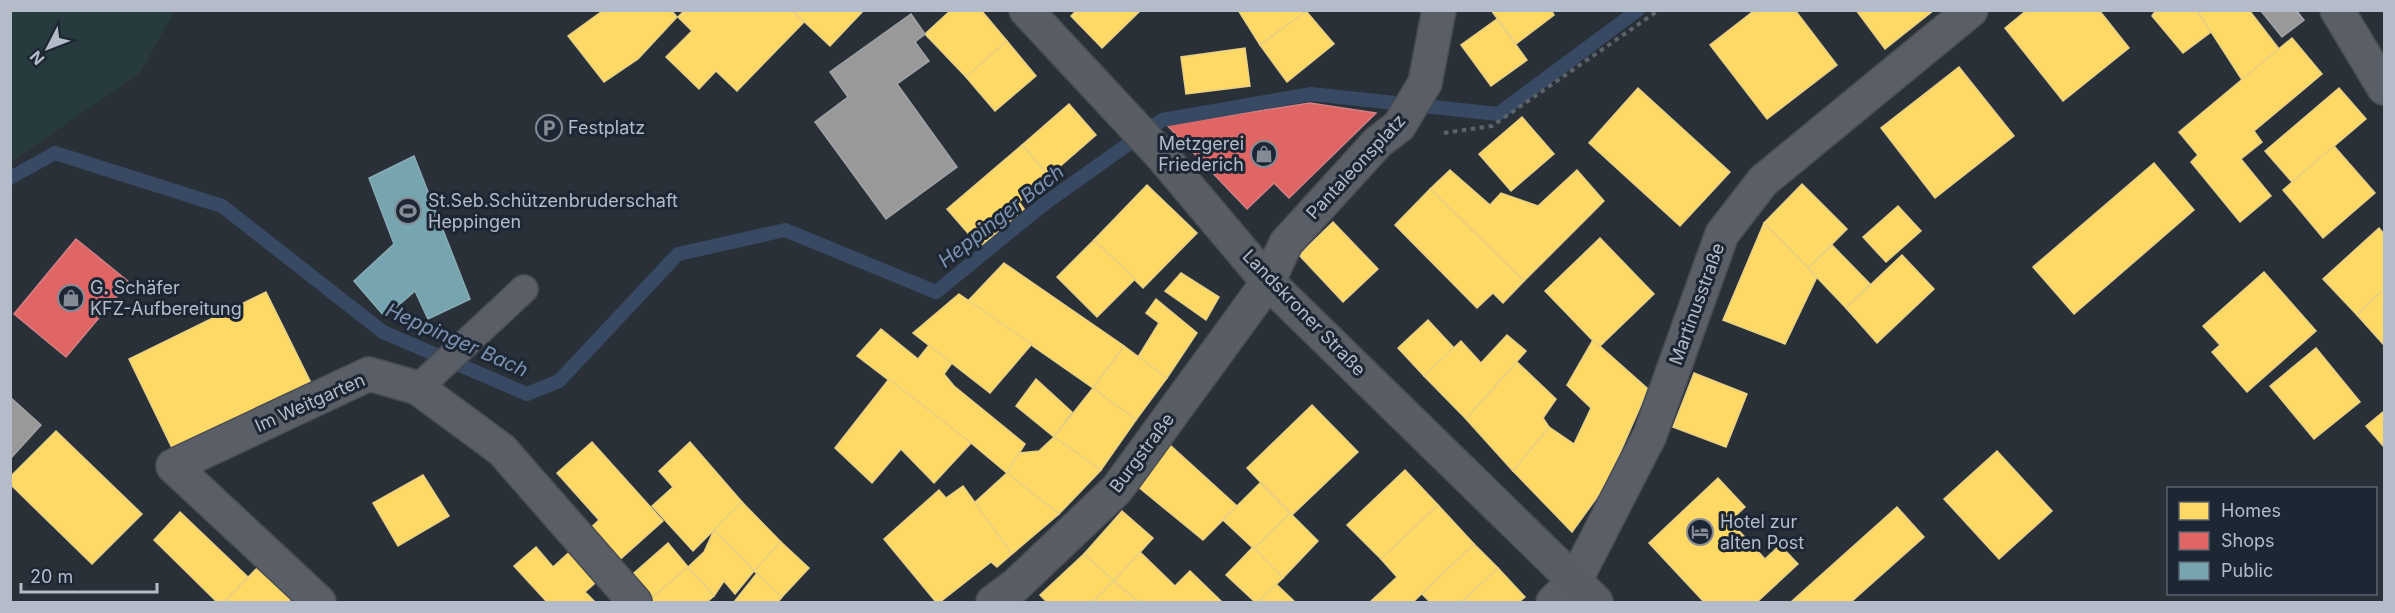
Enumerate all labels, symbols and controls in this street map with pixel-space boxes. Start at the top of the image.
north arrow [18,18,78,78]
text: N [25,47,48,69]
street label: Pantaleonsplatz [1302,110,1409,223]
parking icon: Festplatz [534,113,564,143]
place label: Festplatz [568,117,645,138]
place label: Metzgerei Friederich [1158,133,1244,175]
shop icon: Metzgerei Friederich [1249,139,1279,169]
water label: Heppinger Bach [933,159,1069,273]
place label: St.Seb.Schützenbruderschaft Heppingen [428,190,678,232]
sports icon: St.Seb.Schützenbruderschaft Heppingen [393,196,423,226]
street label: Martinusstraße [1665,240,1728,368]
street label: Landskroner Straße [1239,245,1370,380]
place label: G. Schäfer KFZ-Aufbereitung [90,277,242,319]
shop icon: G. Schäfer KFZ-Aufbereitung [56,283,86,313]
water label: Heppinger Bach [382,298,532,382]
street label: Im Weitgarten [252,369,368,436]
street label: Burgstraße [1105,409,1178,496]
legend [2167,487,2377,595]
text: Homes [2221,500,2281,521]
place label: Hotel zur alten Post [1720,511,1804,553]
hotel icon: Hotel zur alten Post [1685,517,1715,547]
text: Shops [2221,530,2275,551]
scale bar [21,556,158,594]
text: Public [2221,560,2273,581]
text: 20 m [30,566,73,587]

